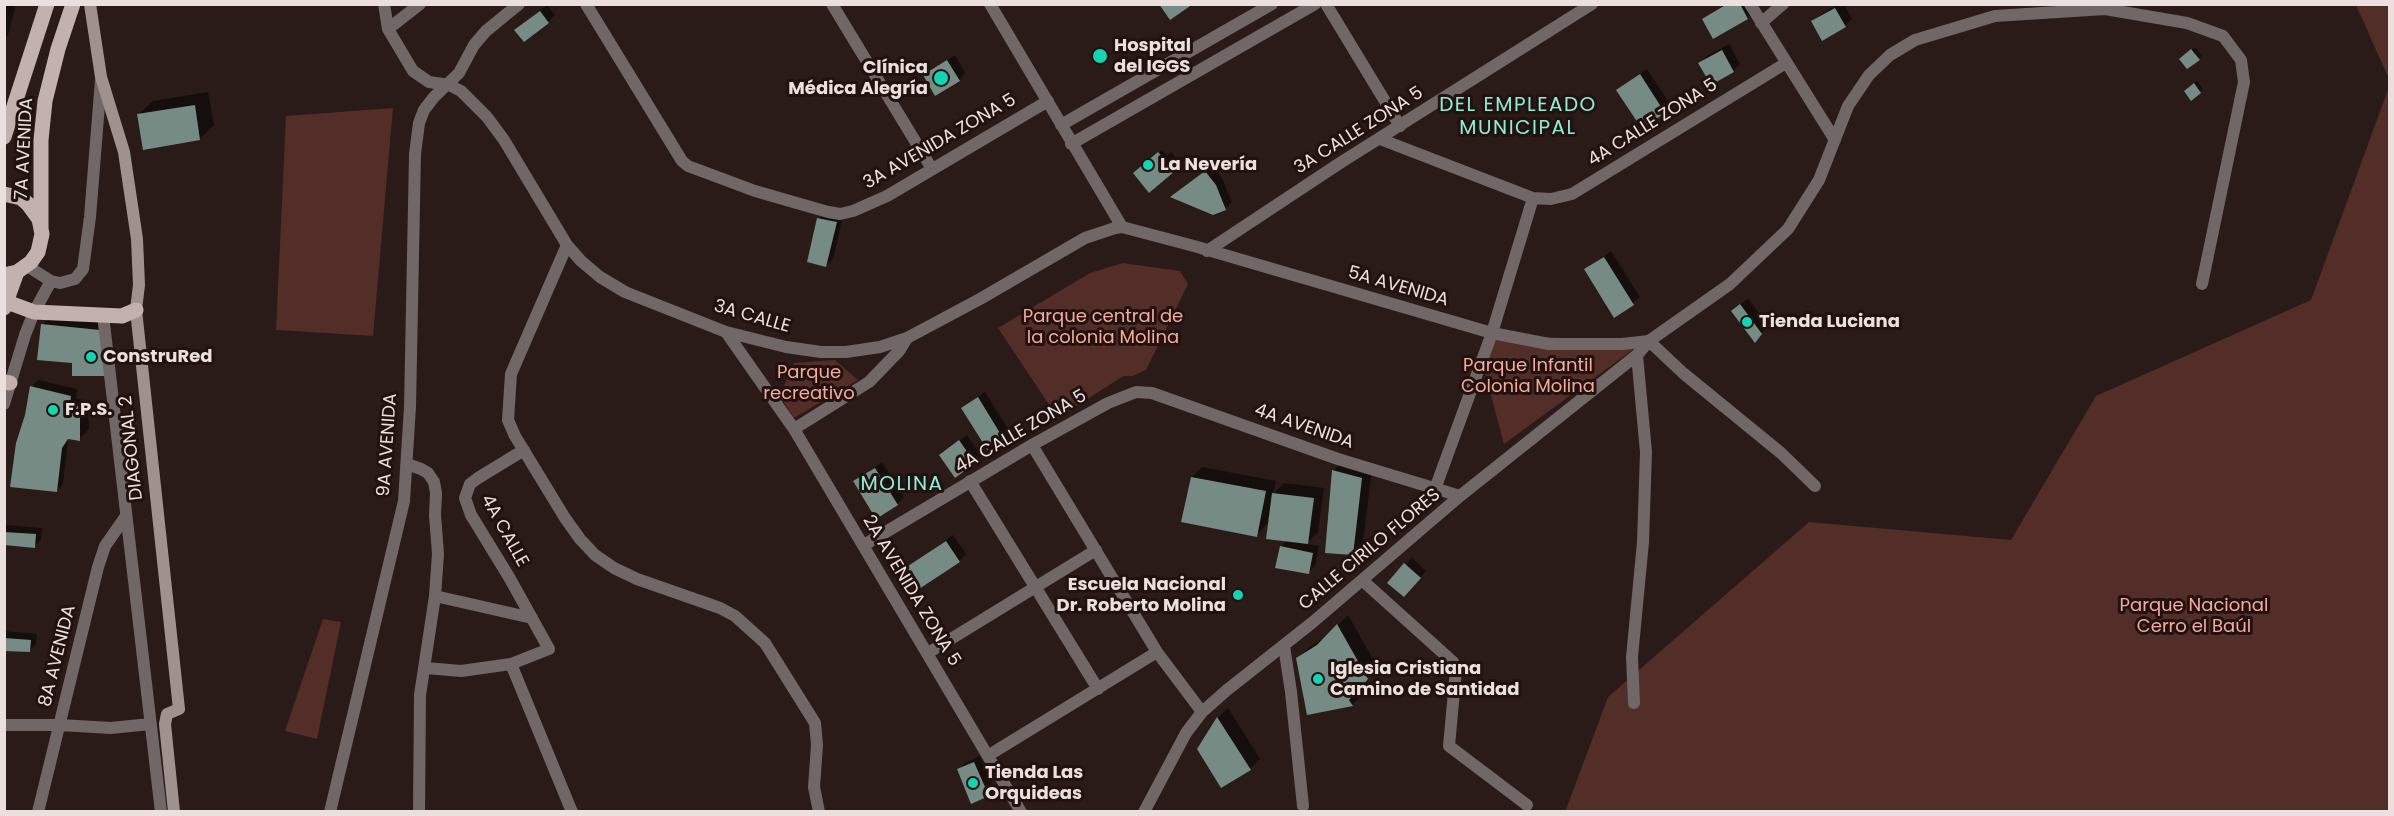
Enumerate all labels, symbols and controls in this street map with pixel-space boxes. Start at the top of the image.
place label: Hospital del IGGS [1114,35,1191,78]
marker: Hospital del IGGS [1091,47,1109,65]
place label: Clínica Médica Alegría [788,57,928,100]
marker: Clínica Médica Alegría [932,69,950,87]
street label: 4A CALLE ZONA 5 [1584,74,1722,172]
street label: 3A CALLE ZONA 5 [1291,83,1427,179]
street label: 3A AVENIDA ZONA 5 [860,89,1020,195]
district label: DEL EMPLEADO MUNICIPAL [1439,94,1597,141]
street label: 7A AVENIDA [12,97,38,201]
place label: La Nevería [1160,154,1257,176]
marker: La Nevería [1141,158,1155,172]
street label: 5A AVENIDA [1345,262,1451,312]
street label: 3A CALLE [711,296,793,338]
park label: Parque central de la colonia Molina [1023,306,1183,348]
place label: Tienda Luciana [1759,311,1900,333]
marker: Tienda Luciana [1740,315,1754,329]
place label: ConstruRed [103,346,213,368]
marker: ConstruRed [84,350,98,364]
park label: Parque Infantil Colonia Molina [1461,355,1595,398]
park label: Parque recreativo [763,362,855,404]
street label: 4A CALLE ZONA 5 [951,385,1091,479]
street label: 9A AVENIDA [374,392,402,498]
street label: DIAGONAL 2 [116,395,148,501]
place label: F.P.S. [65,399,112,421]
street label: 4A AVENIDA [1251,400,1357,454]
marker: F.P.S. [46,403,60,417]
district label: MOLINA [860,473,944,497]
street label: CALLE CIRILO FLORES [1295,485,1445,615]
street label: 4A CALLE [475,491,533,571]
street label: 2A AVENIDA ZONA 5 [857,512,965,670]
place label: Escuela Nacional Dr. Roberto Molina [1057,574,1226,616]
marker: Escuela Nacional Dr. Roberto Molina [1231,588,1245,602]
park label: Parque Nacional Cerro el Baúl [2120,595,2268,638]
street label: 8A AVENIDA [35,603,81,709]
place label: Iglesia Cristiana Camino de Santidad [1330,658,1520,700]
marker: Iglesia Cristiana Camino de Santidad [1311,672,1325,686]
place label: Tienda Las Orquideas [985,762,1083,804]
marker: Tienda Las Orquideas [966,776,980,790]

